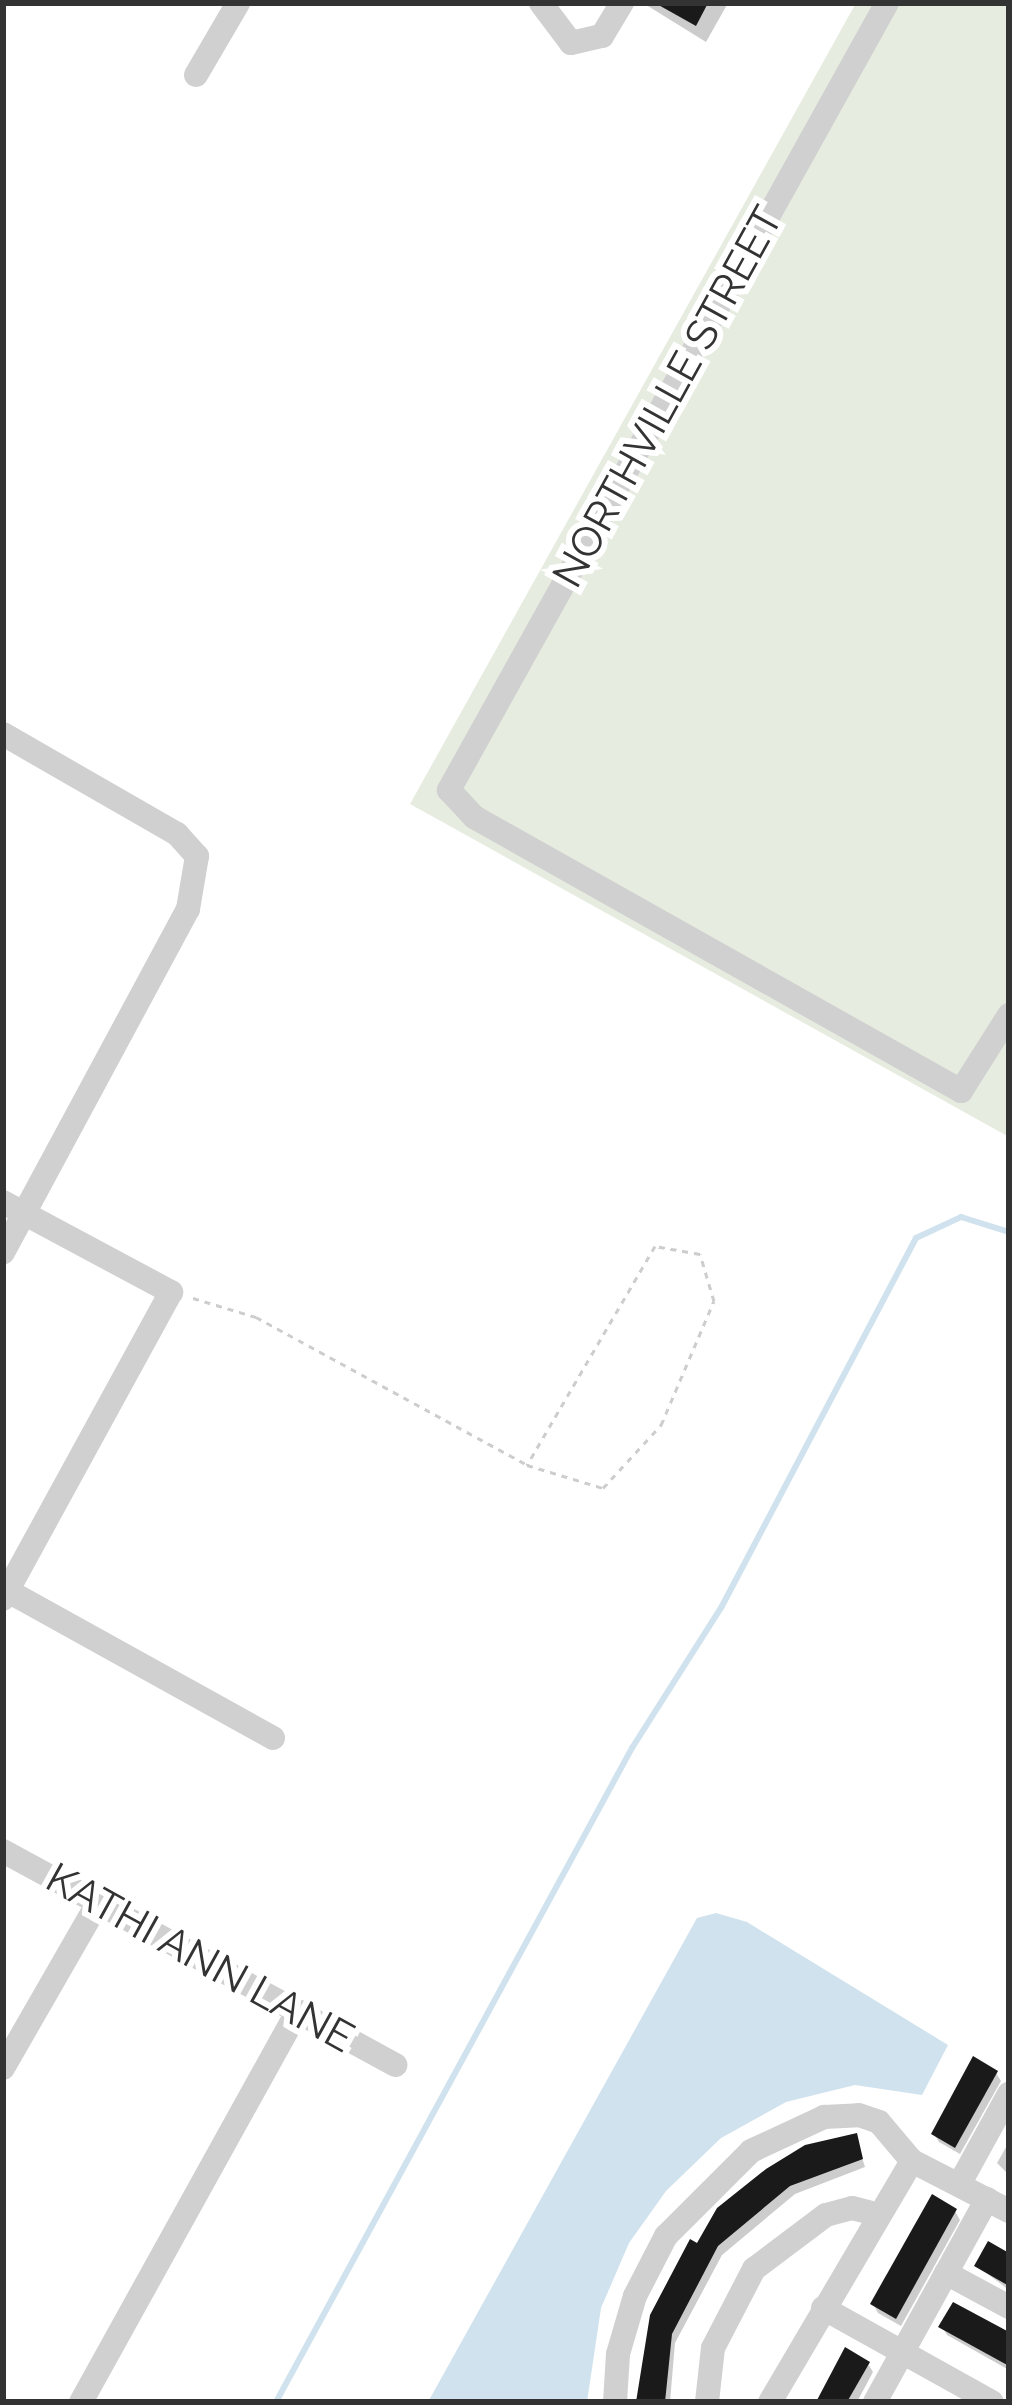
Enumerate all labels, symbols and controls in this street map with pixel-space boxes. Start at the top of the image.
street label: NORTHVILLE STREET [542,198,794,596]
street label: KATHI ANN LANE [37,1852,363,2064]

